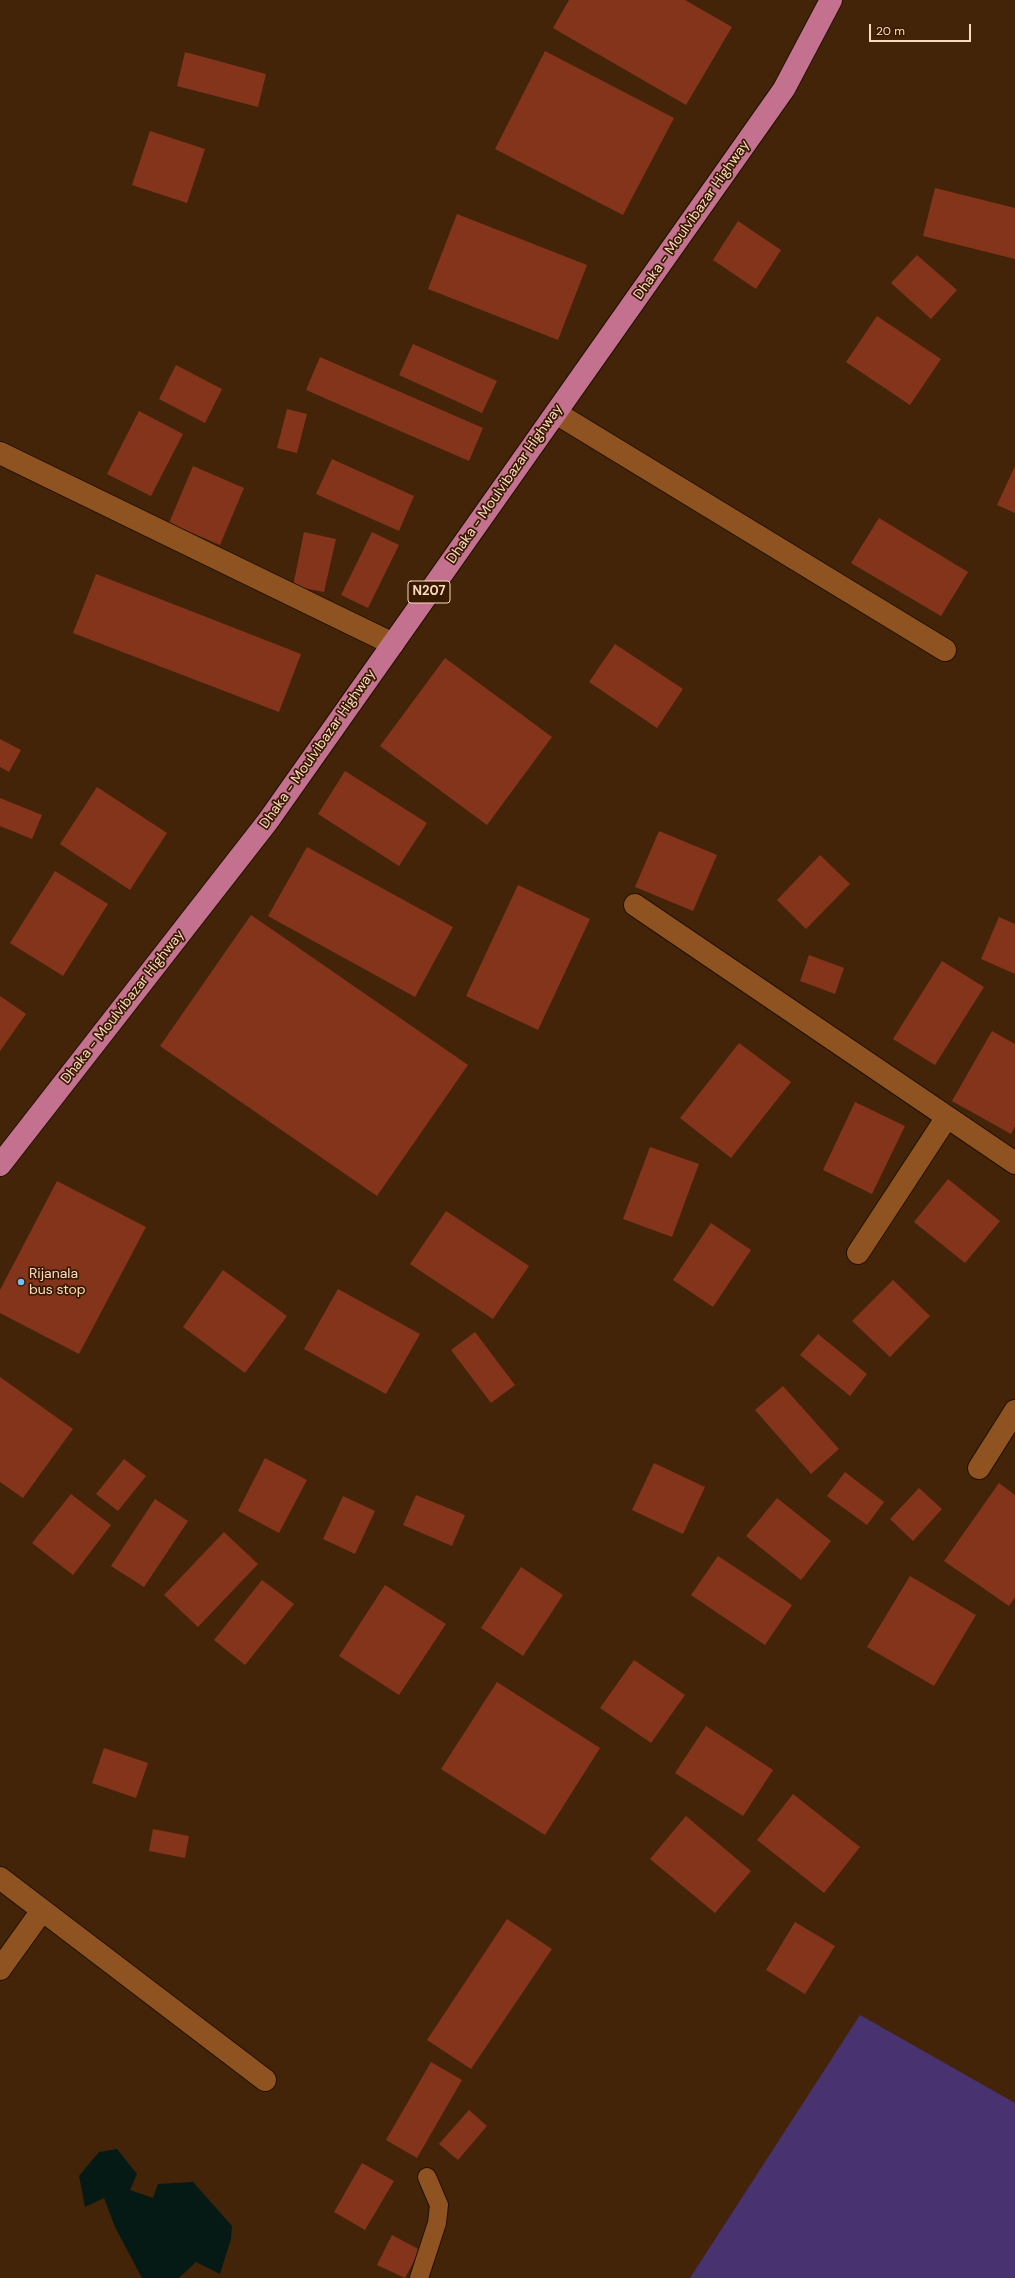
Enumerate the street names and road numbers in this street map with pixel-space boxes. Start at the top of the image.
street label: Dhaka - Moulvibazar Highway [630,137,754,303]
street label: Dhaka - Moulvibazar Highway [443,401,567,567]
road number: N207 [408,581,450,603]
street label: Dhaka - Moulvibazar Highway [256,666,380,832]
street label: Dhaka - Moulvibazar Highway [58,927,188,1087]

